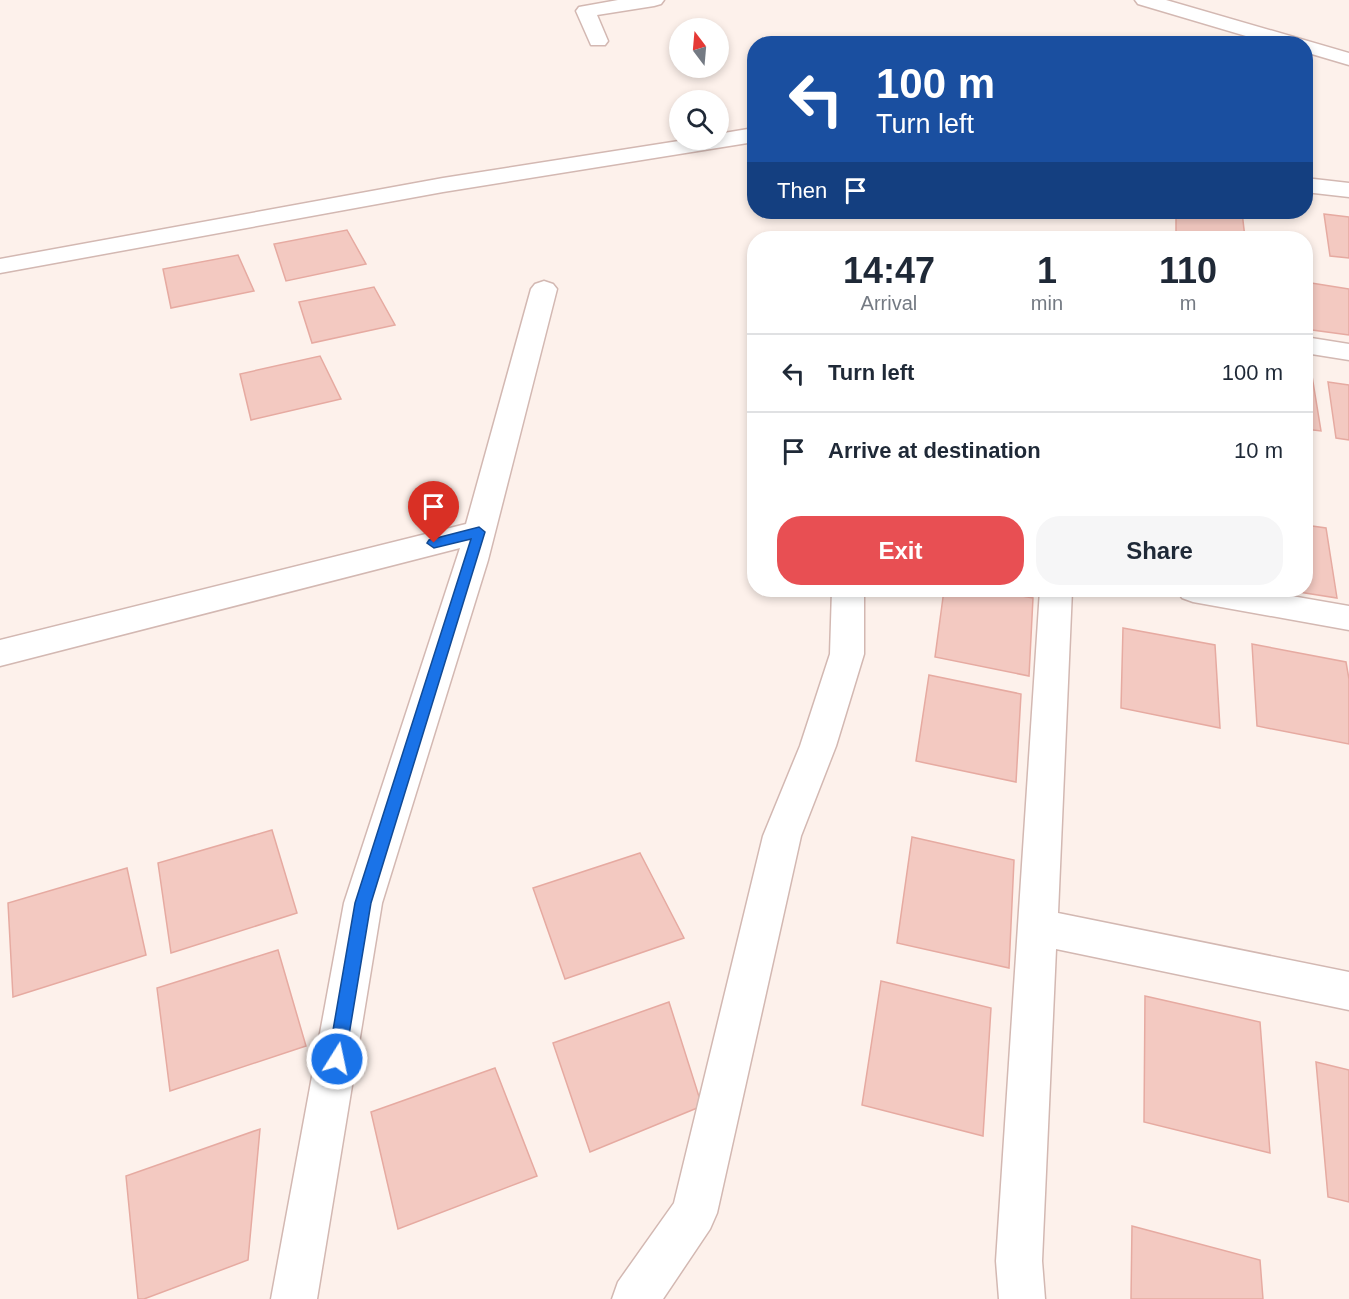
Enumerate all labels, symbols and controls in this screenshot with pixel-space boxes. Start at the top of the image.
north arrow [669,18,729,78]
map controls [669,18,729,150]
icon: left [777,60,855,138]
text: 100 m [876,60,995,107]
button: search [669,90,729,150]
text: Turn left [876,109,974,139]
icon: arrive [839,174,872,207]
text: Then [777,178,827,203]
text: 14:47 [843,250,935,291]
text: 1 [1037,250,1057,291]
text: 110 [1159,250,1217,291]
text: Arrival [861,292,917,314]
text: min [1031,292,1063,314]
text: m [1180,292,1196,314]
icon: left [777,357,810,390]
text: Turn left [828,360,914,385]
text: 100 m [1222,360,1283,385]
icon: arrive [777,435,810,468]
text: Arrive at destination [828,438,1041,463]
text: 10 m [1234,438,1283,463]
pin [408,481,459,543]
icon: arrive [417,490,450,523]
button: Exit [777,516,1024,585]
button: Share [1036,516,1283,585]
position arrow [305,1027,369,1091]

